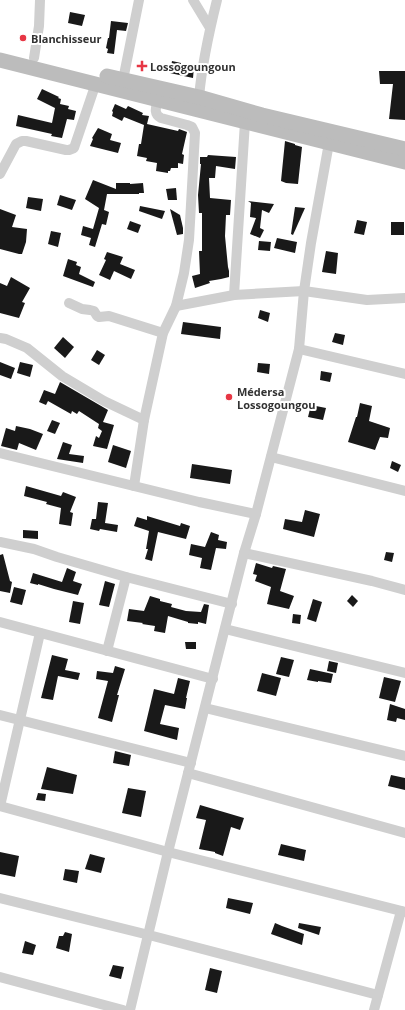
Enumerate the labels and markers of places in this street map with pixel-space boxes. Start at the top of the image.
place label: Blanchisseur [31,31,102,46]
marker: Blanchisseur [18,33,28,43]
place label: Lossogoungoun [150,59,236,74]
marker: Lossogoungoun [137,61,147,71]
place label: Médersa Lossogoungou [237,384,316,412]
marker: Médersa Lossogoungou [224,392,234,402]

